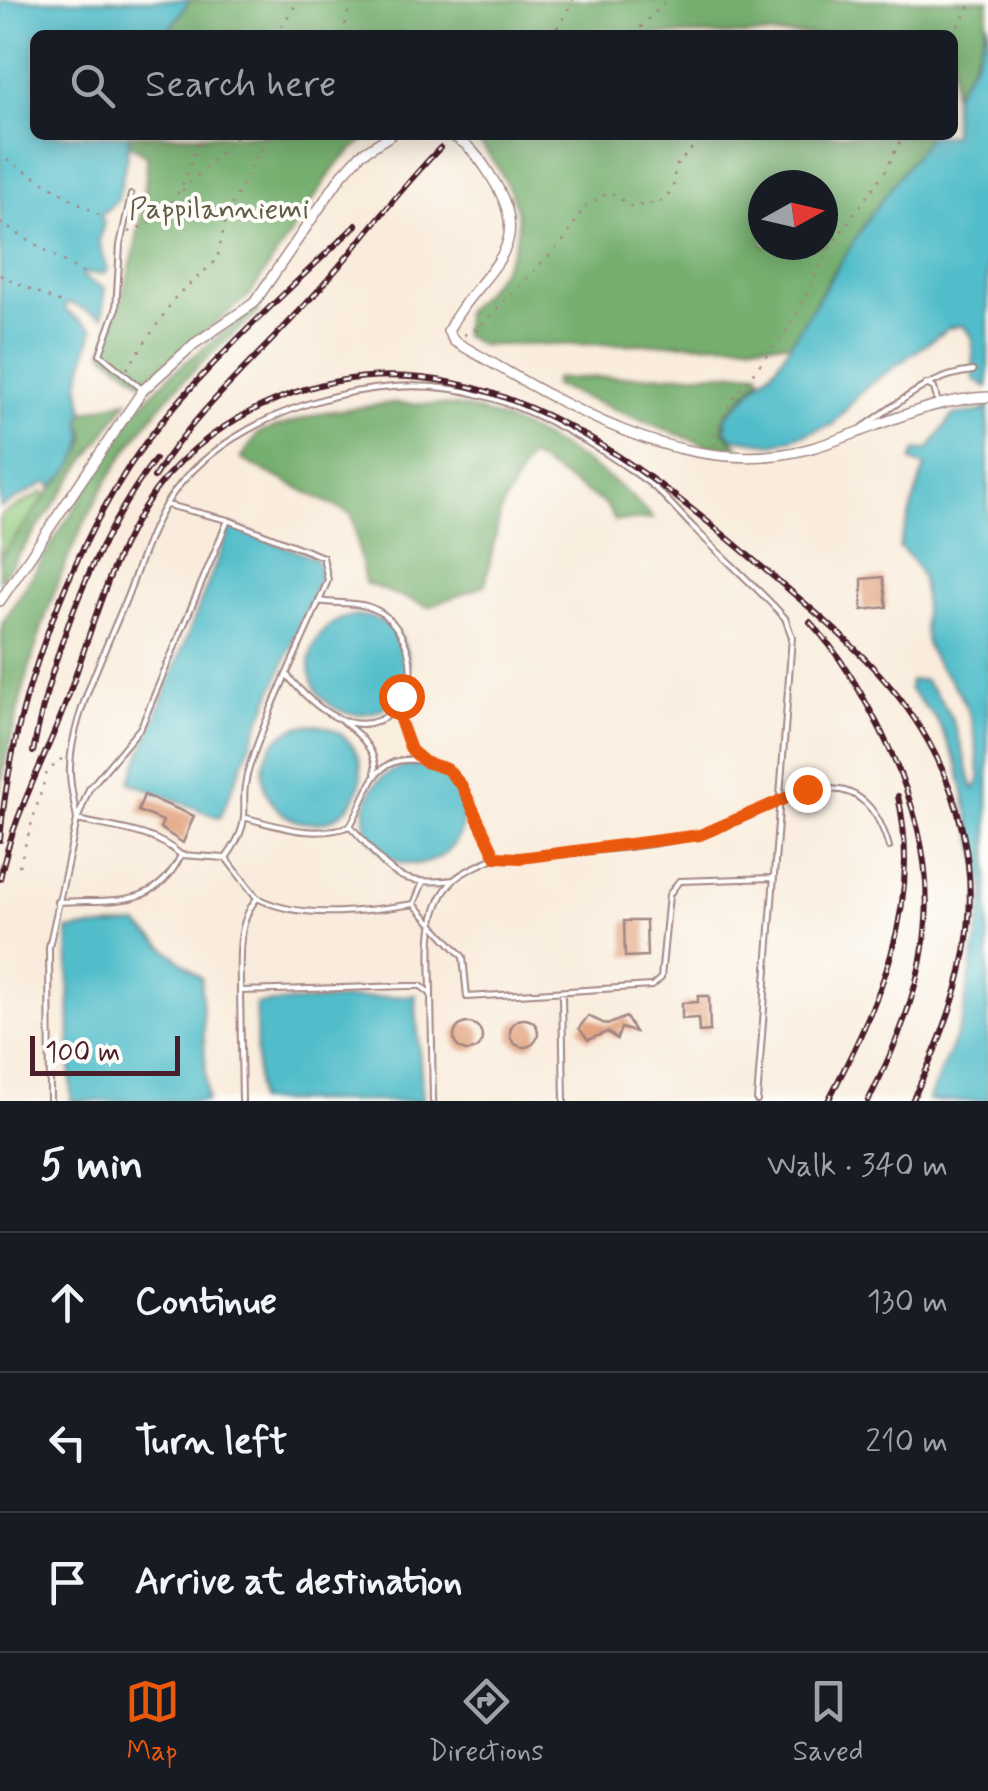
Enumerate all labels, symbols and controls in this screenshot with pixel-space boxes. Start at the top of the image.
search box [30,30,958,140]
icon: search [65,58,120,113]
text: Search here [145,61,336,110]
north arrow [748,170,838,260]
park label: Pappilanniemi [129,190,309,229]
route start [379,674,425,720]
route end [785,767,831,813]
scale bar [30,1031,180,1076]
text: 100 m [45,1035,120,1072]
text: 5 min [40,1139,143,1194]
text: Walk · 340 m [767,1145,948,1187]
icon: ahead [40,1275,95,1330]
text: Continue [135,1278,277,1327]
text: 130 m [867,1281,948,1323]
icon: left [40,1415,95,1470]
text: Turn left [135,1418,287,1467]
text: 210 m [865,1421,948,1463]
icon: arrive [40,1555,95,1610]
text: Arrive at destination [135,1558,462,1607]
tab: Map [125,1674,180,1771]
tab: Directions [429,1674,544,1771]
tab: Saved [793,1674,863,1771]

